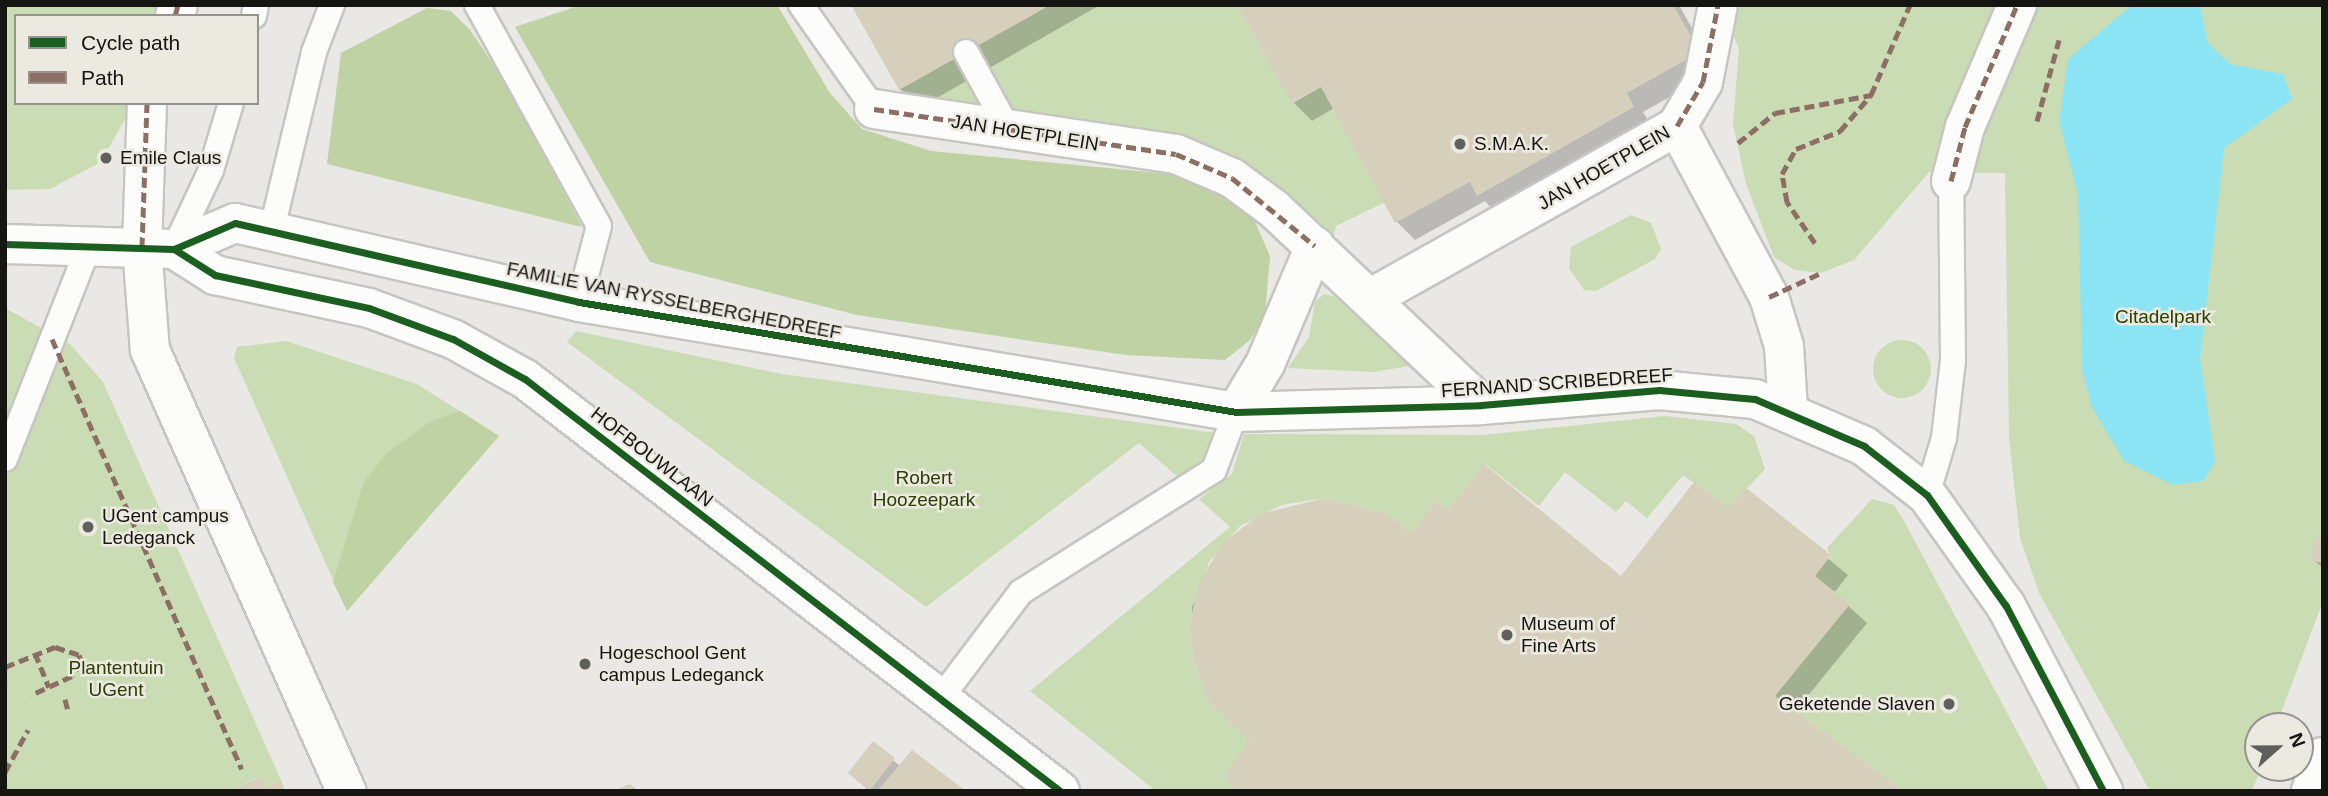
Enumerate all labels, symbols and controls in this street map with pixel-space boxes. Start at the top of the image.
legend [14,14,259,105]
text: Cycle path [81,31,180,54]
text: Path [81,66,124,89]
street label: JAN HOETPLEIN [950,110,1100,156]
street label: JAN HOETPLEIN [1534,121,1674,215]
place label: S.M.A.K. [1474,133,1549,155]
marker: S.M.A.K. [1452,136,1468,152]
place label: Emile Claus [120,147,221,169]
marker: Emile Claus [98,150,114,166]
street label: FAMILIE VAN RYSSELBERGHEDREEF [505,257,843,345]
park label: Citadelpark [2115,306,2211,328]
street label: FERNAND SCRIBEDREEF [1440,364,1674,402]
street label: HOFBOUWLAAN [586,402,718,512]
park label: Robert Hoozeepark [873,467,975,511]
place label: UGent campus Ledeganck [102,505,229,549]
marker: UGent campus Ledeganck [80,519,96,535]
place label: Museum of Fine Arts [1521,613,1615,657]
marker: Museum of Fine Arts [1499,627,1515,643]
place label: Hogeschool Gent campus Ledeganck [599,642,764,686]
marker: Hogeschool Gent campus Ledeganck [577,656,593,672]
park label: Plantentuin UGent [68,657,164,701]
place label: Geketende Slaven [1779,693,1935,715]
marker: Geketende Slaven [1941,696,1957,712]
north arrow [2244,712,2314,782]
text: N [2285,730,2309,750]

